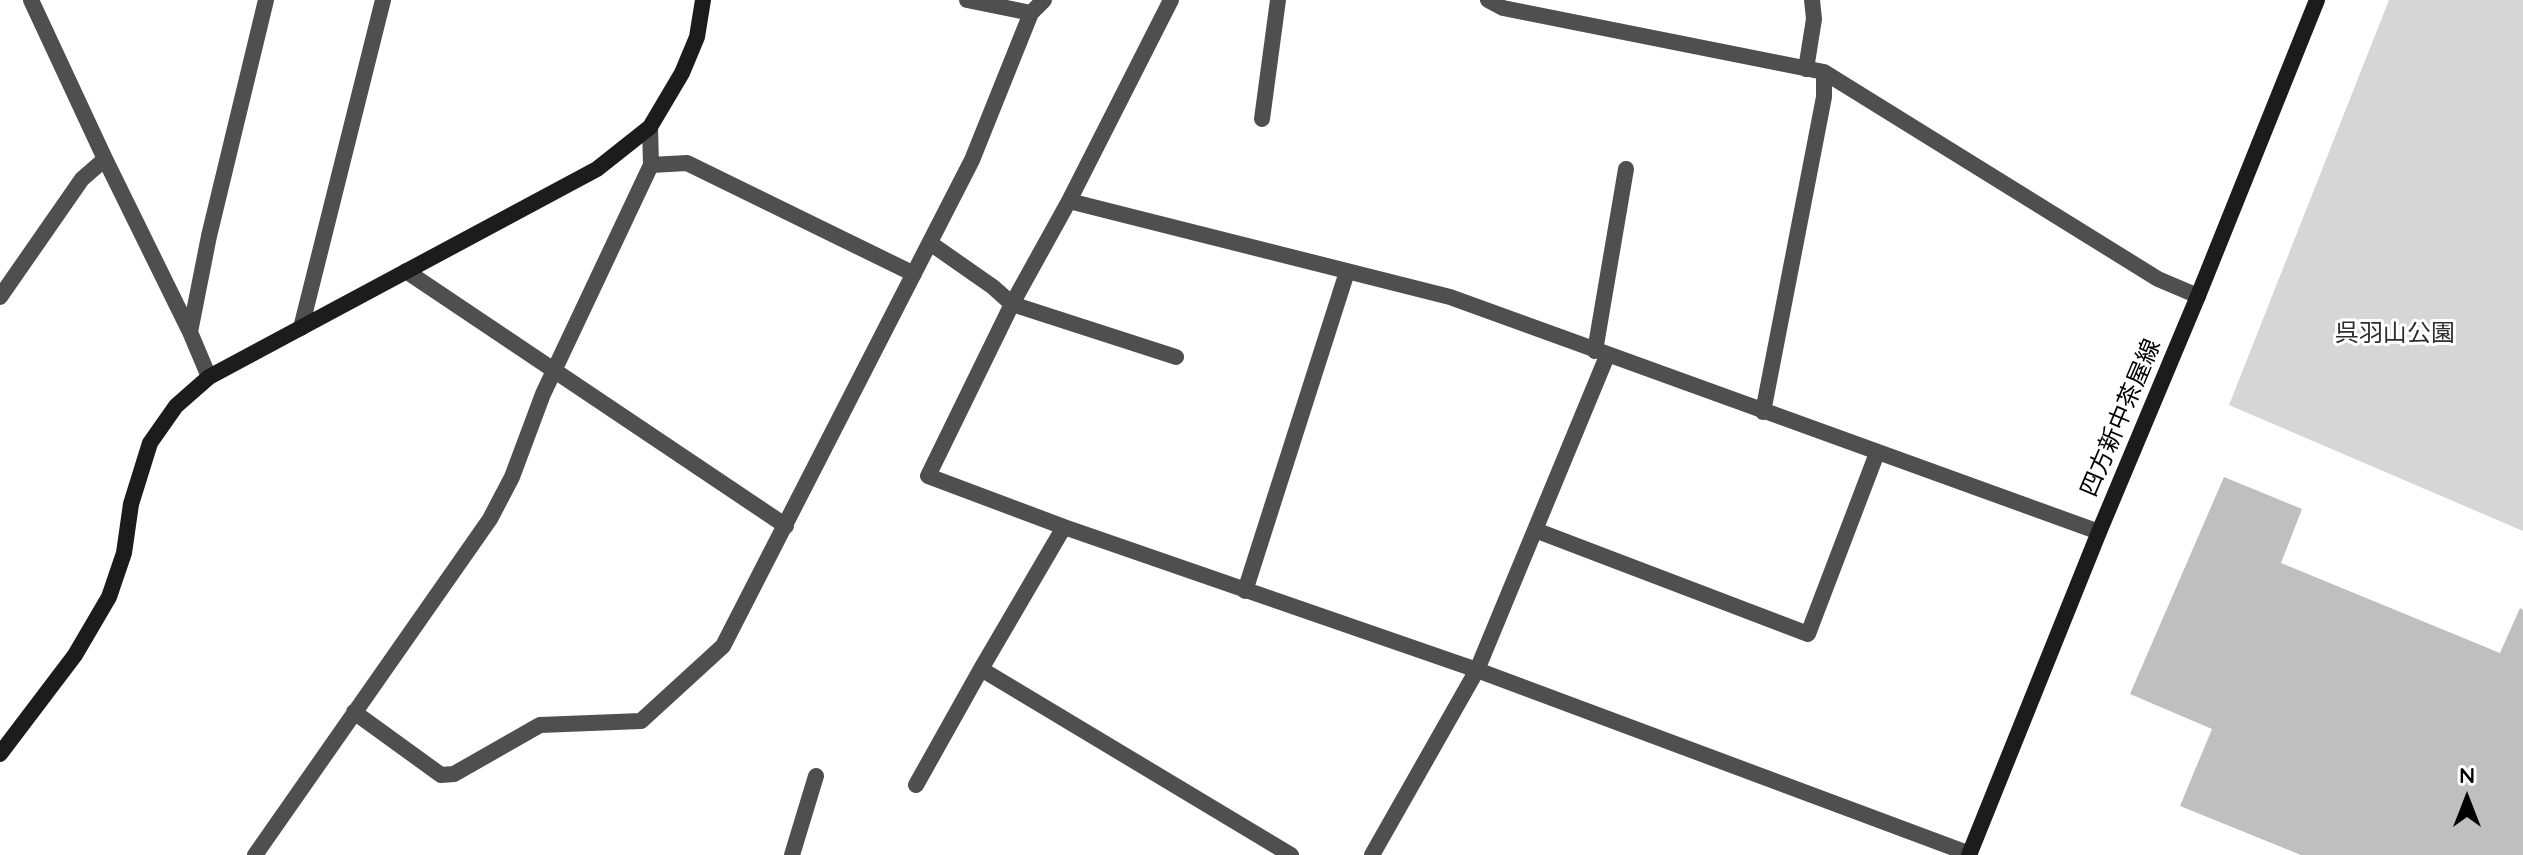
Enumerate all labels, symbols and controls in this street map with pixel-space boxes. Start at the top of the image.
park label: 呉羽山公園 [2335,320,2455,348]
street label: 四方新中茶屋線 [2075,335,2167,501]
north arrow [2427,759,2507,839]
text: N [2459,761,2475,789]

